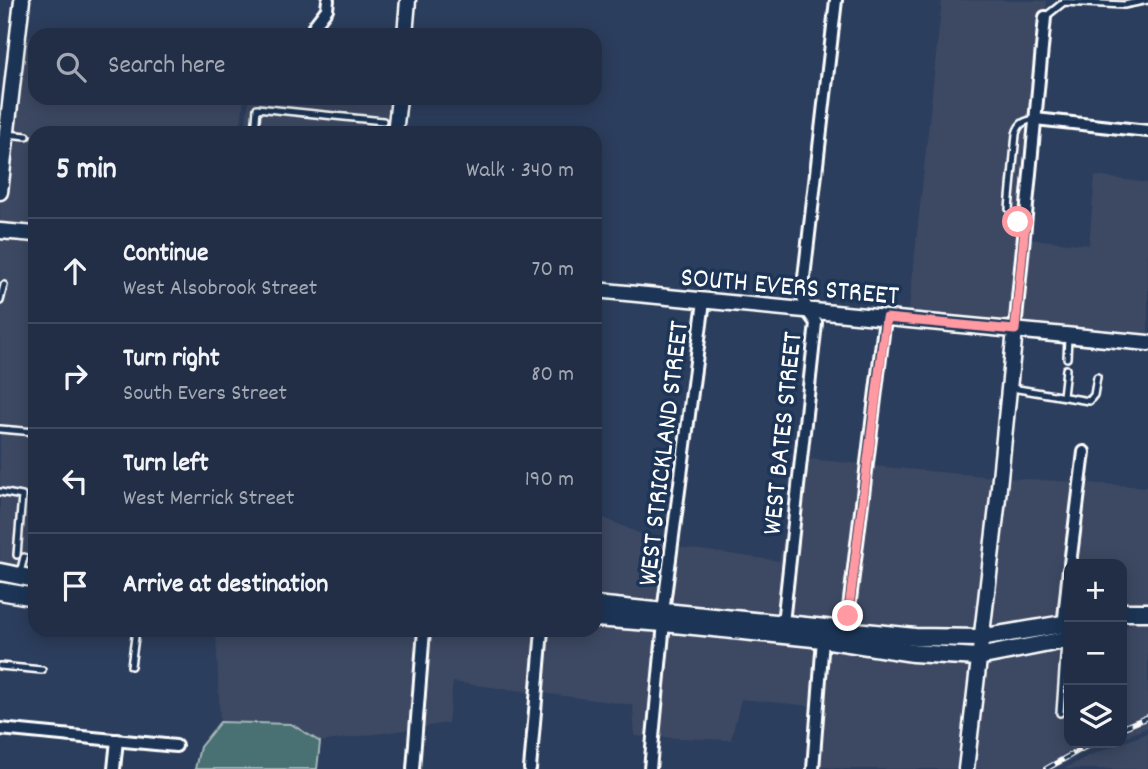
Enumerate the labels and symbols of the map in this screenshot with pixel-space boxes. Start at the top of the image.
route start [1002,206,1033,237]
street label: SOUTH EVERS STREET [679,260,900,318]
street label: WEST STRICKLAND STREET [630,319,702,588]
street label: WEST BATES STREET [754,330,816,537]
route end [832,600,863,631]

